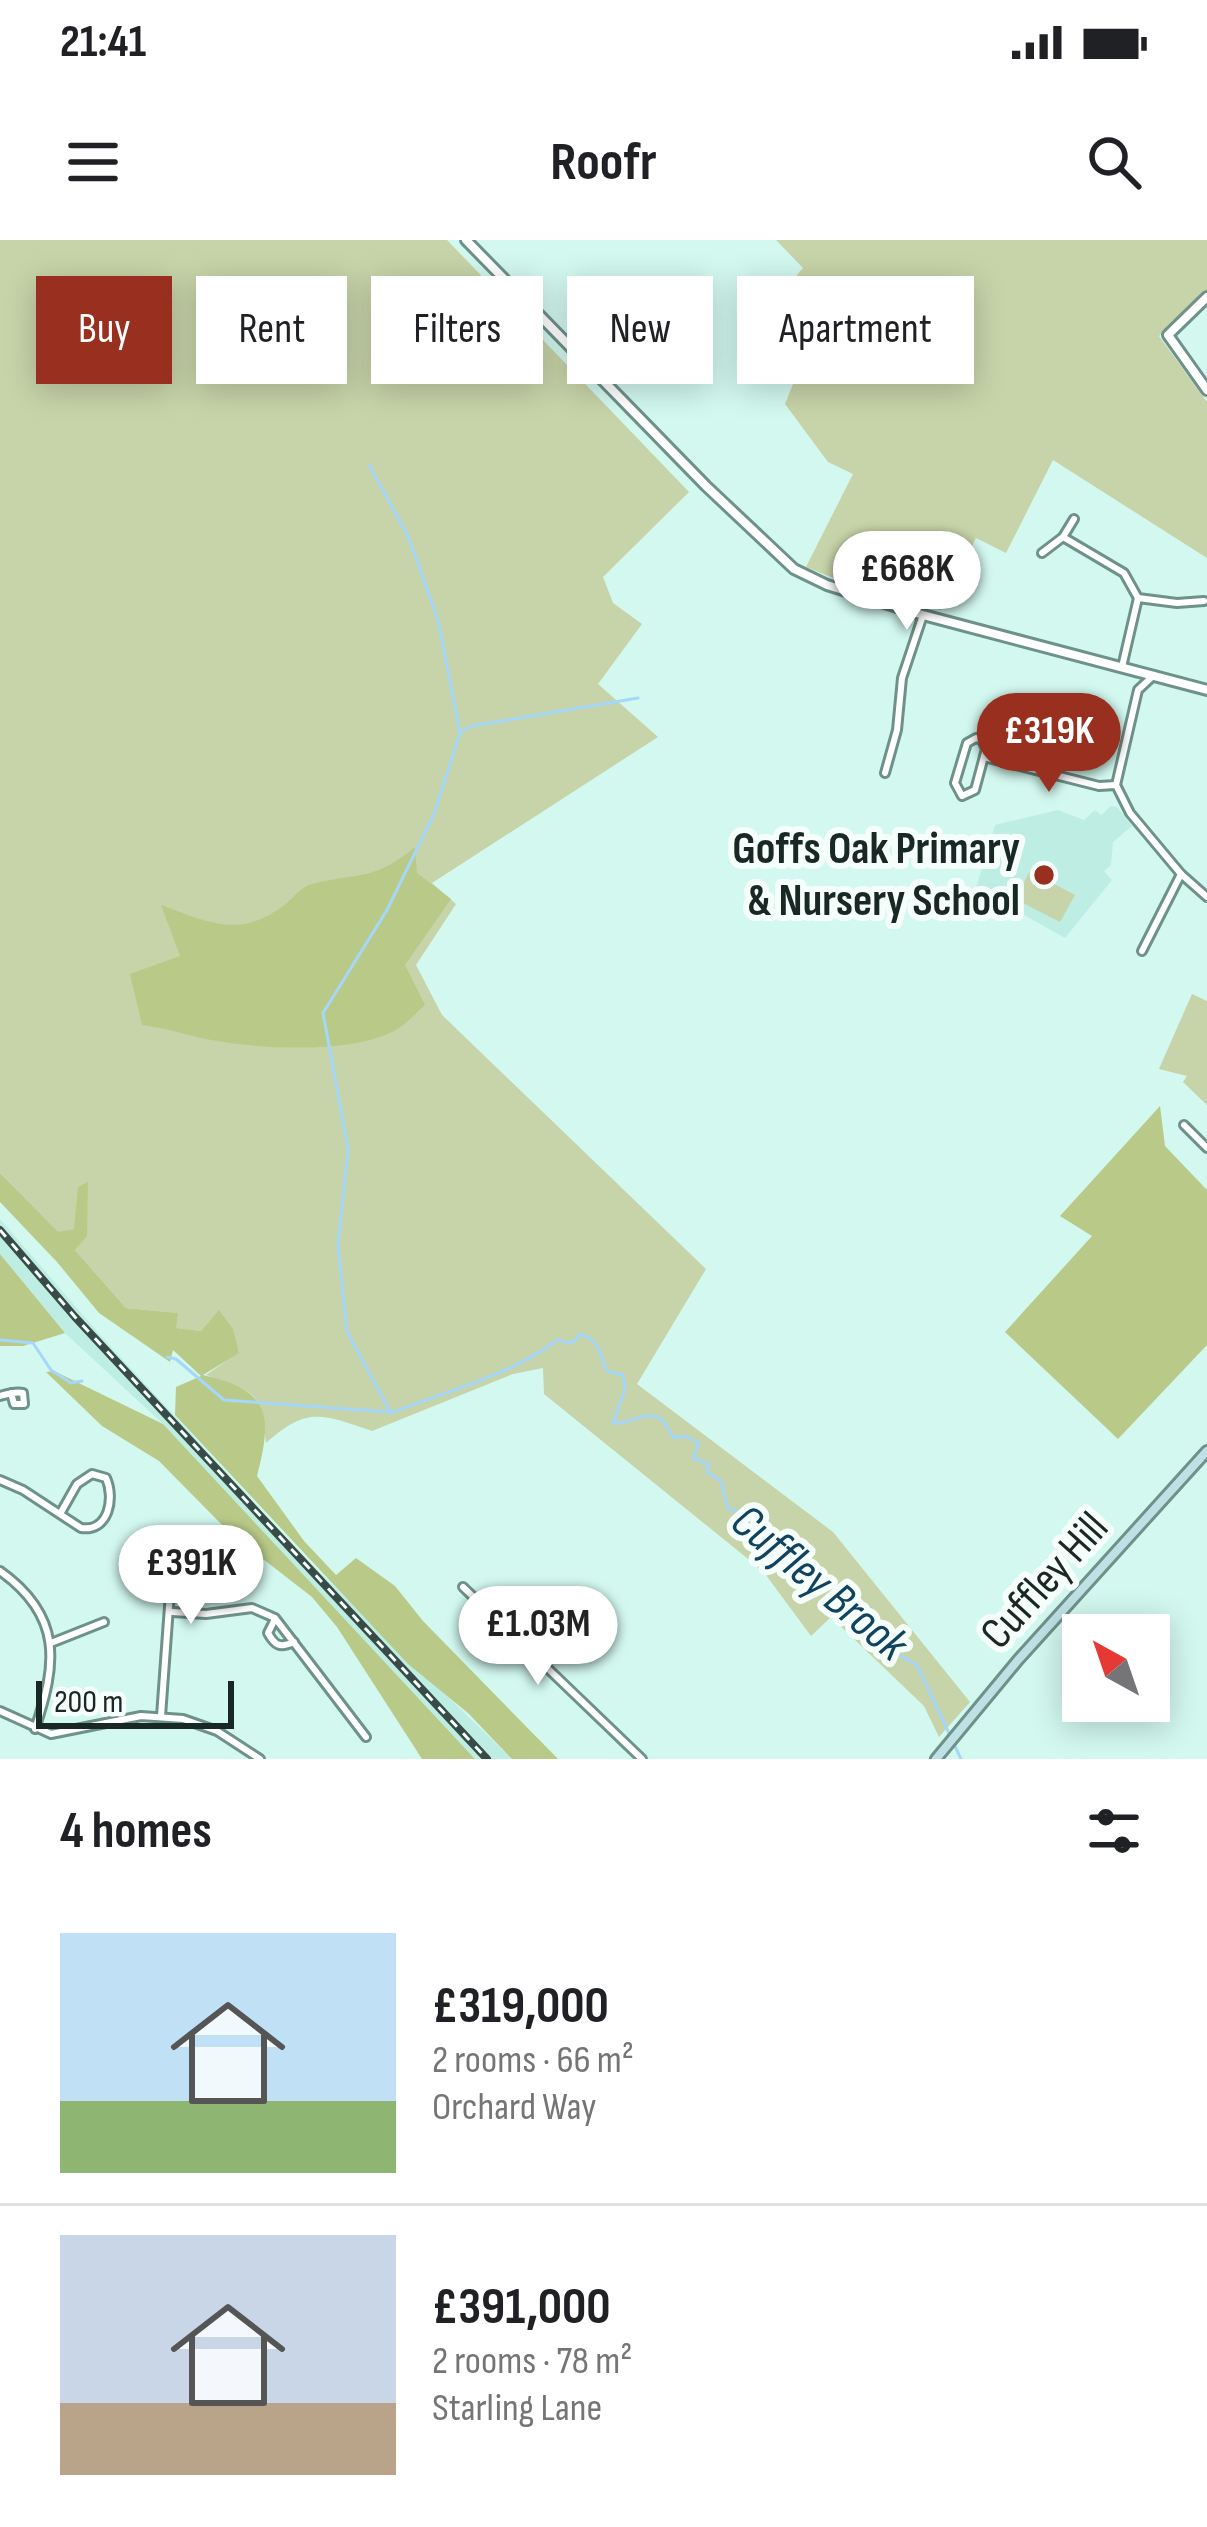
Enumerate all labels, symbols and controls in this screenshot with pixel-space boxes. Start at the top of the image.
text: 21:41 [60,15,146,70]
icon: menu [60,129,126,195]
icon: search [1081,129,1147,195]
text: Roofr [550,130,657,195]
chip: Buy [36,276,172,384]
chip: Rent [196,276,347,384]
chip: Filters [371,276,543,384]
chip: New [567,276,713,384]
chip: Apartment [737,276,974,384]
pin: £668K [823,531,991,633]
text: £668K [860,546,954,593]
pin: £319K [965,693,1133,795]
text: £319K [1004,708,1094,755]
place label: Goffs Oak Primary & Nursery School [732,822,1020,929]
marker: Goffs Oak Primary & Nursery School [1031,862,1057,888]
water label: Cuffley Brook [719,1493,920,1675]
street label: Cuffley Hill [969,1501,1121,1661]
pin: £391K [107,1525,275,1627]
text: £391K [146,1540,236,1587]
pin: £1.03M [440,1586,636,1688]
text: £1.03M [486,1601,590,1648]
north arrow [1062,1614,1170,1722]
map controls [1062,1614,1170,1722]
scale bar [36,1675,234,1728]
text: 200 m [54,1682,123,1722]
icon: filters [1081,1798,1147,1864]
text: 4 homes [60,1801,212,1862]
text: £319,000 [432,1976,609,2037]
icon: home [156,1981,300,2125]
text: 2 rooms · 66 m² [432,2037,634,2084]
text: Orchard Way [432,2084,596,2131]
text: £391,000 [432,2277,611,2338]
icon: home [156,2283,300,2427]
text: 2 rooms · 78 m² [432,2338,632,2385]
text: Starling Lane [432,2385,602,2432]

